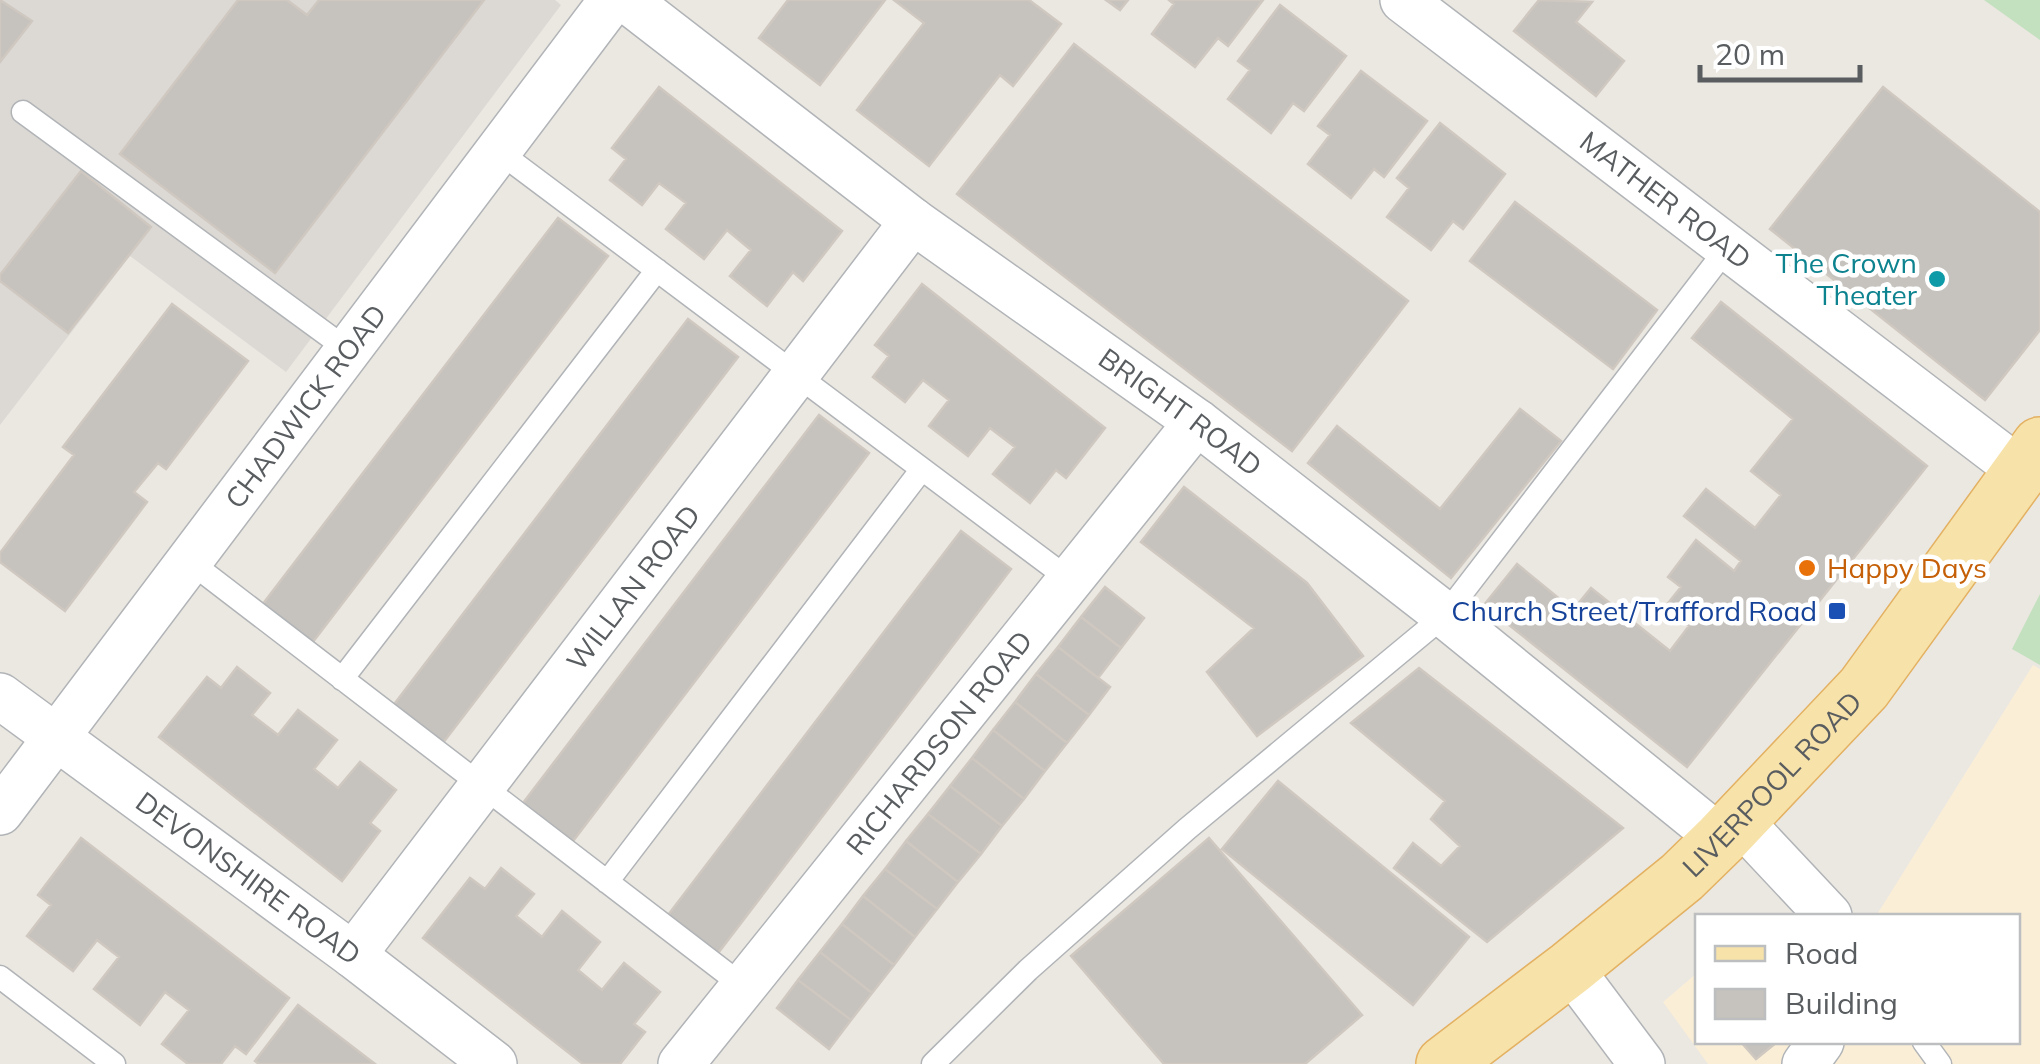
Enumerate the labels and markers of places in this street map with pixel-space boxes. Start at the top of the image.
place label: The Crown Theater [1775,245,1918,312]
marker: The Crown Theater [1926,268,1948,290]
place label: Happy Days [1827,550,1987,585]
marker: Happy Days [1796,557,1818,579]
place label: Church Street/Trafford Road [1451,593,1817,628]
marker: Church Street/Trafford Road [1826,600,1848,622]

